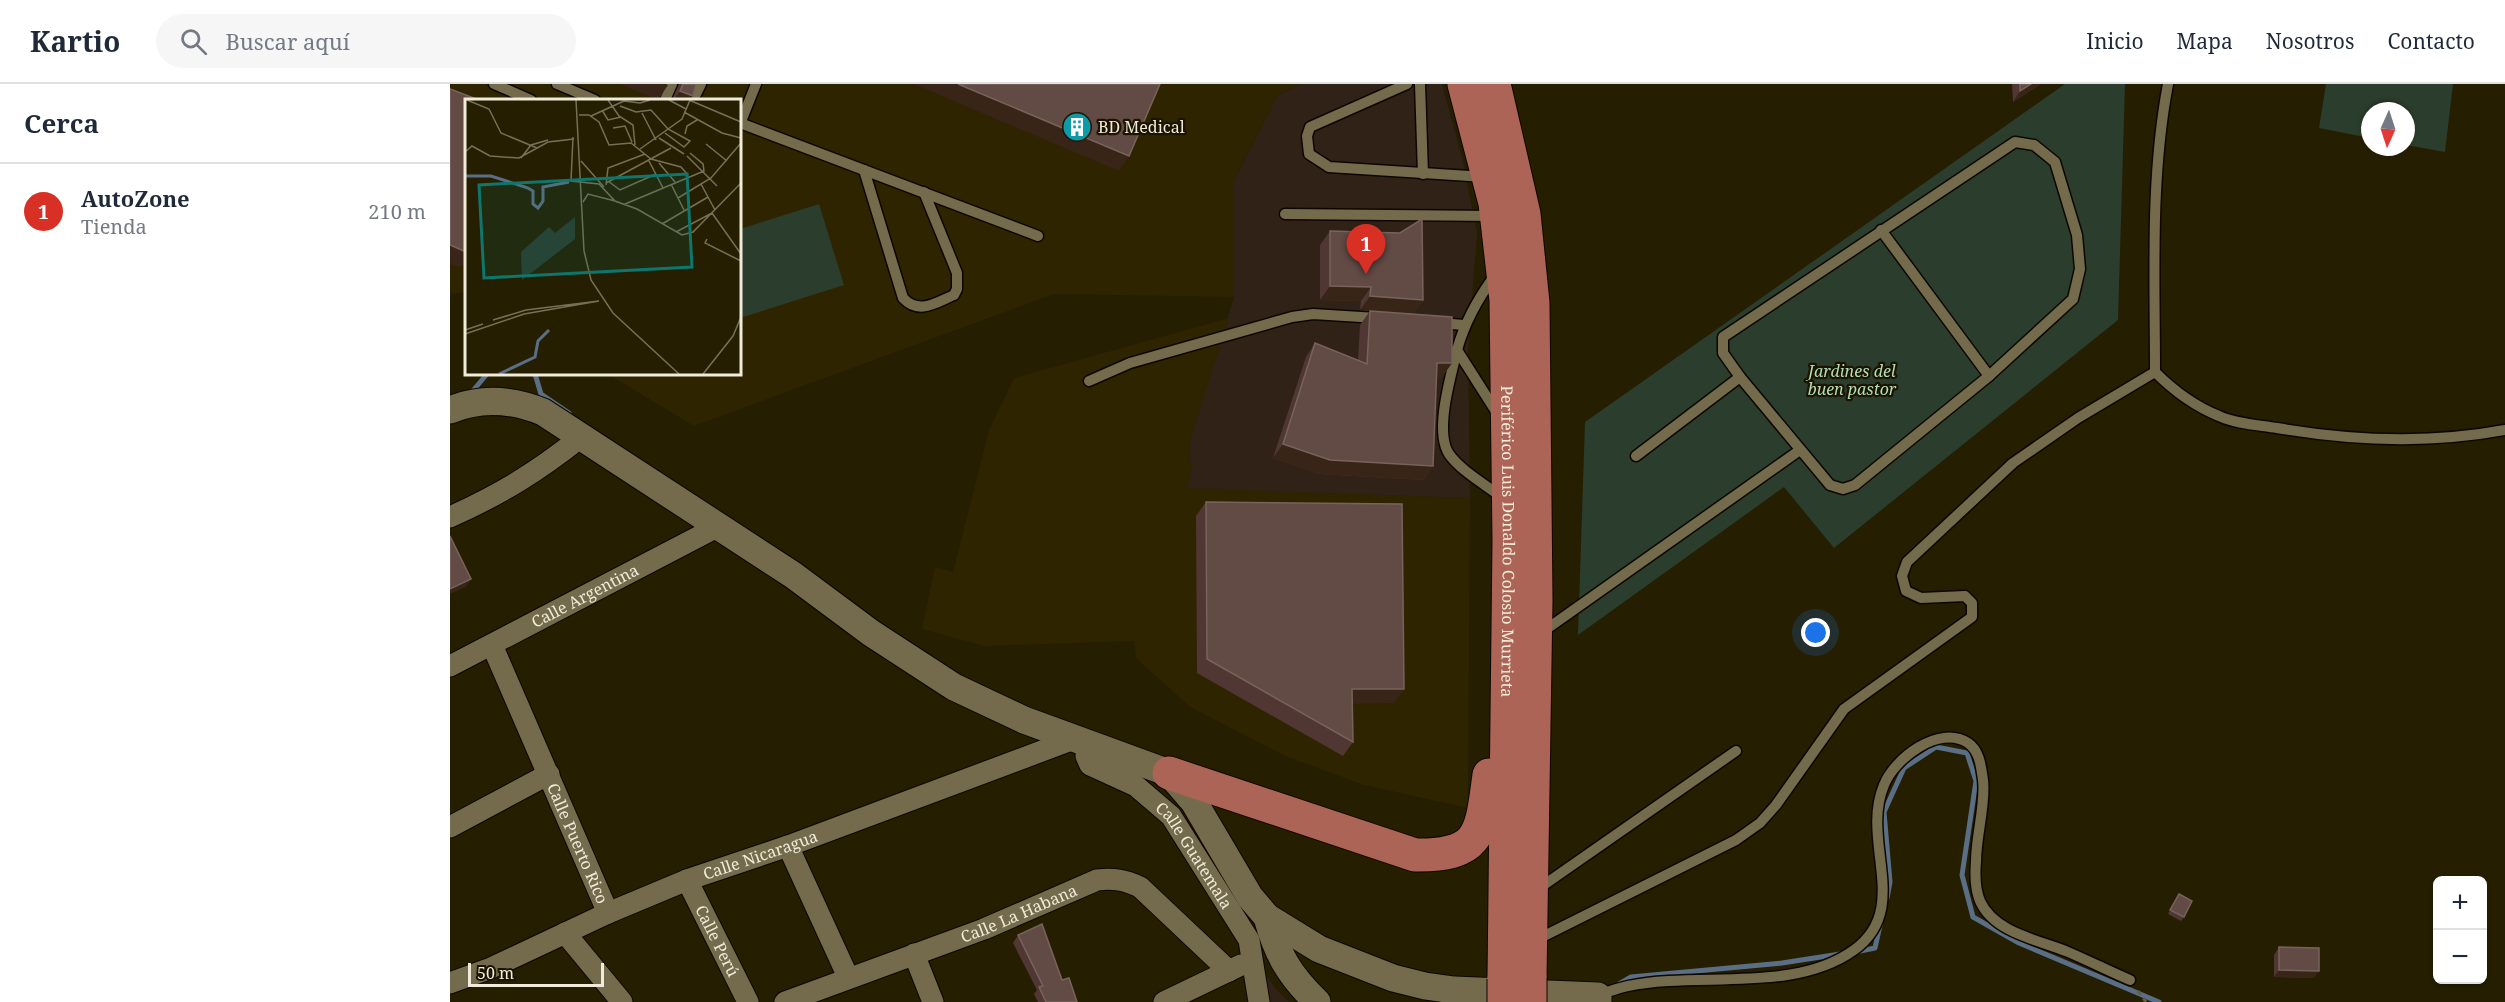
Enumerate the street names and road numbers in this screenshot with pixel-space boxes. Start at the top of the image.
street label: Periférico Luis Donaldo Colosio Murrieta [1496,385,1520,698]
street label: Calle Argentina [527,559,642,633]
street label: Calle Puerto Rico [542,780,614,907]
street label: Calle Guatemala [1151,797,1238,913]
street label: Calle Nicaragua [700,825,821,885]
street label: Calle La Habana [957,879,1080,948]
street label: Calle Perú [690,901,745,980]

